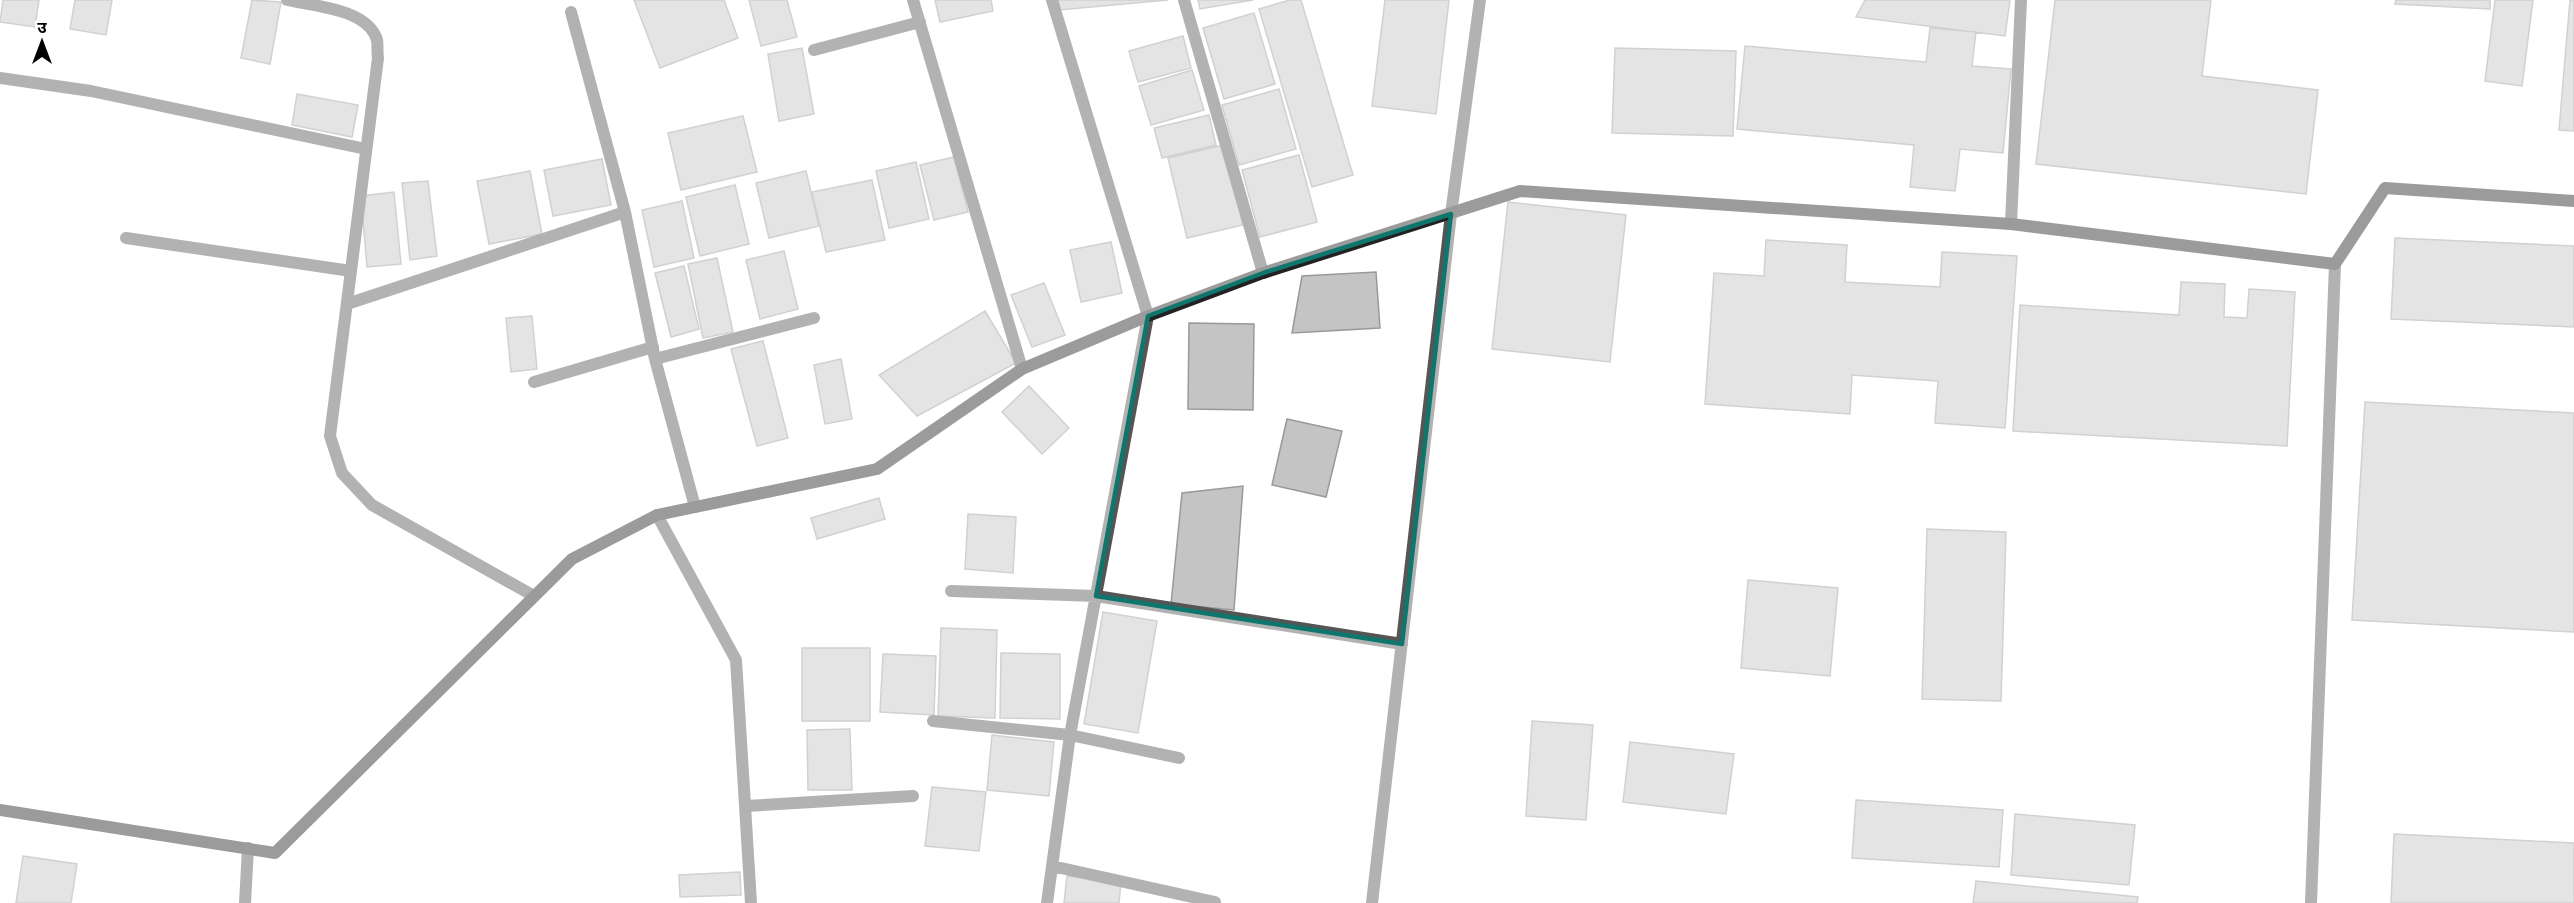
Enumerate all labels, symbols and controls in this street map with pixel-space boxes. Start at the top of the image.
north arrow [12,12,72,72]
text: उ [37,17,47,37]

